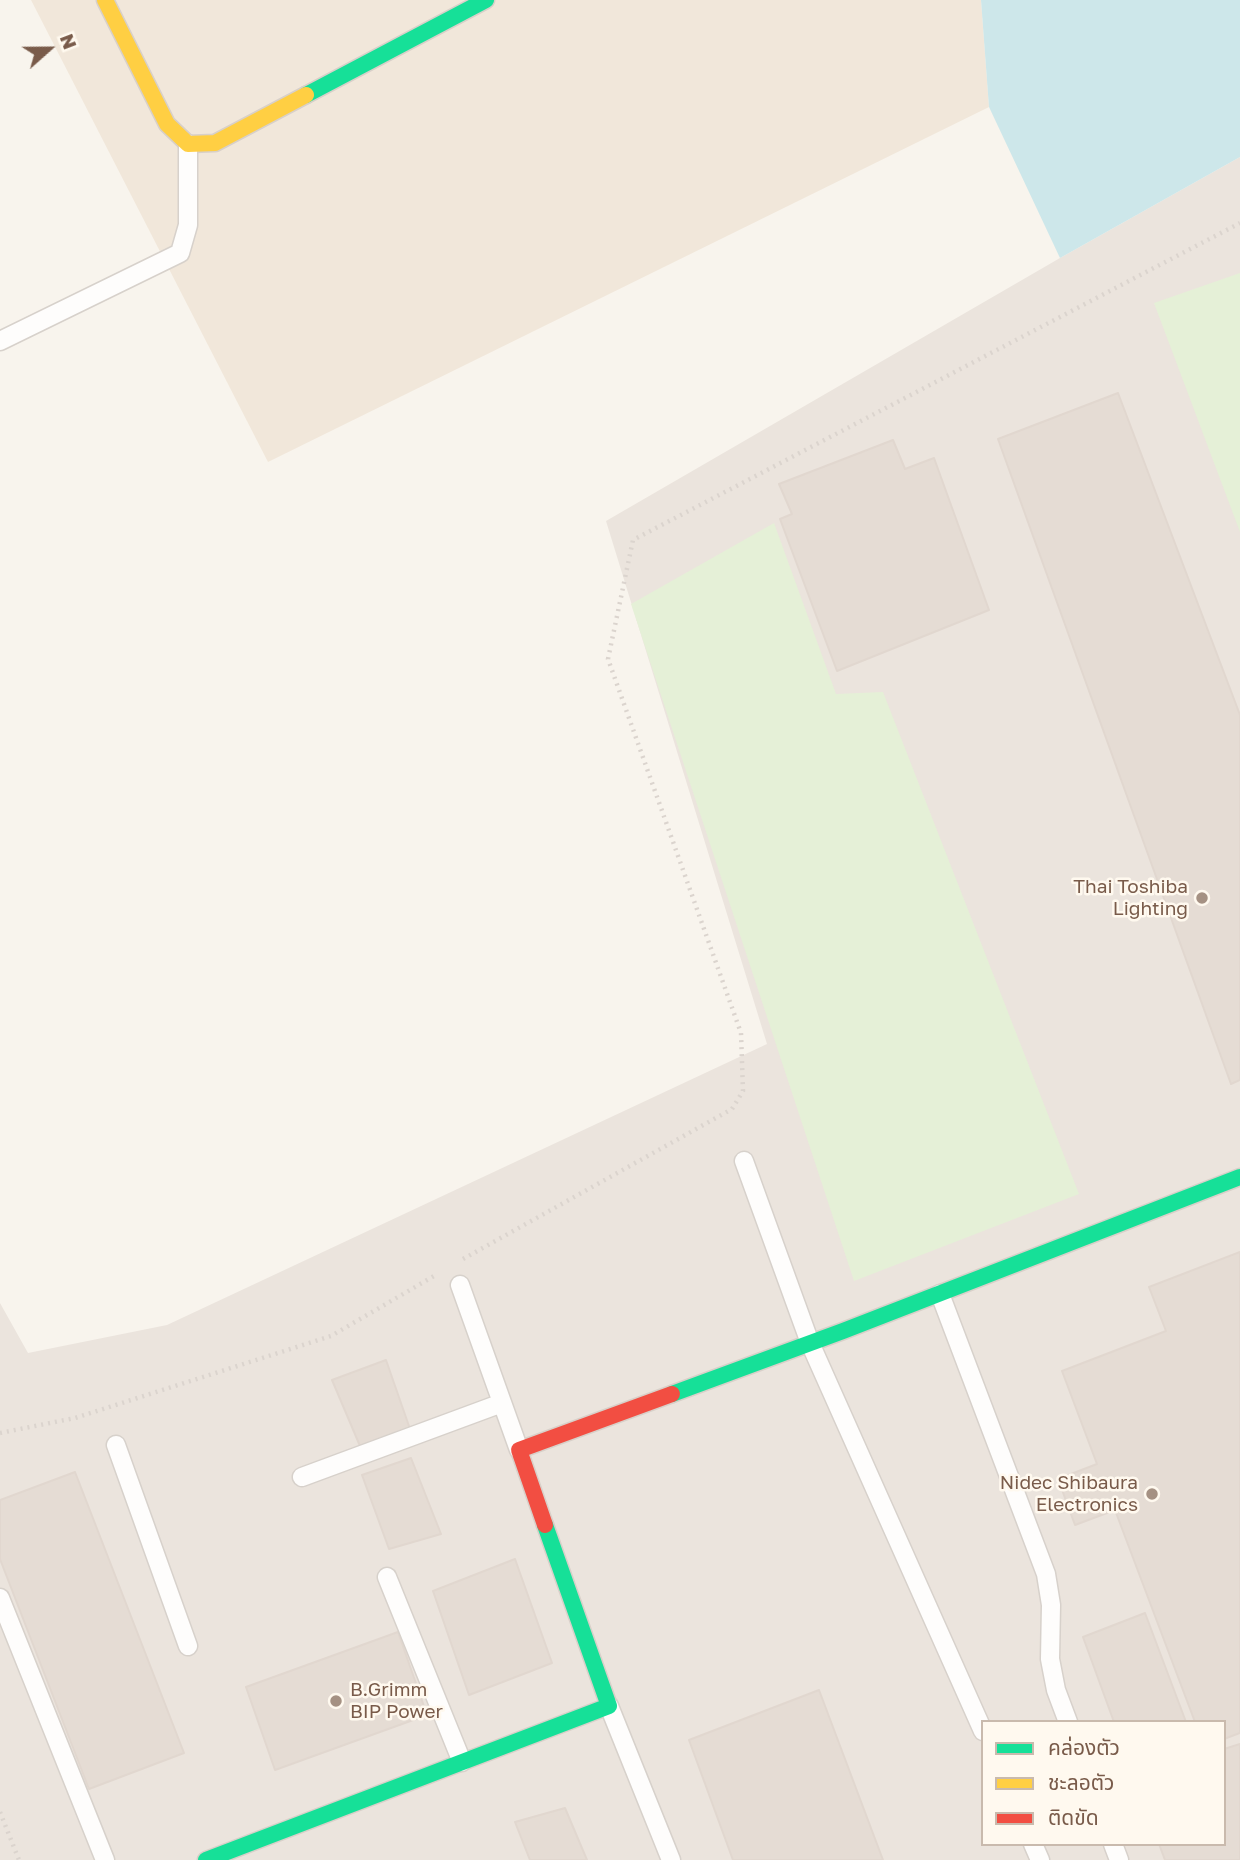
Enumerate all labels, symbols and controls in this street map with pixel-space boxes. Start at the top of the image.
north arrow [14,14,84,84]
text: N [56,30,82,52]
place label: Thai Toshiba Lighting [1073,876,1188,920]
marker: Thai Toshiba Lighting [1194,890,1210,906]
place label: Nidec Shibaura Electronics [1000,1472,1138,1516]
marker: Nidec Shibaura Electronics [1144,1486,1160,1502]
place label: B.Grimm BIP Power [350,1679,443,1723]
marker: B.Grimm BIP Power [328,1693,344,1709]
legend [981,1720,1226,1846]
text: คล่องตัว [1048,1734,1120,1760]
text: ชะลอตัว [1048,1769,1114,1795]
text: ติดขัด [1048,1804,1099,1830]

